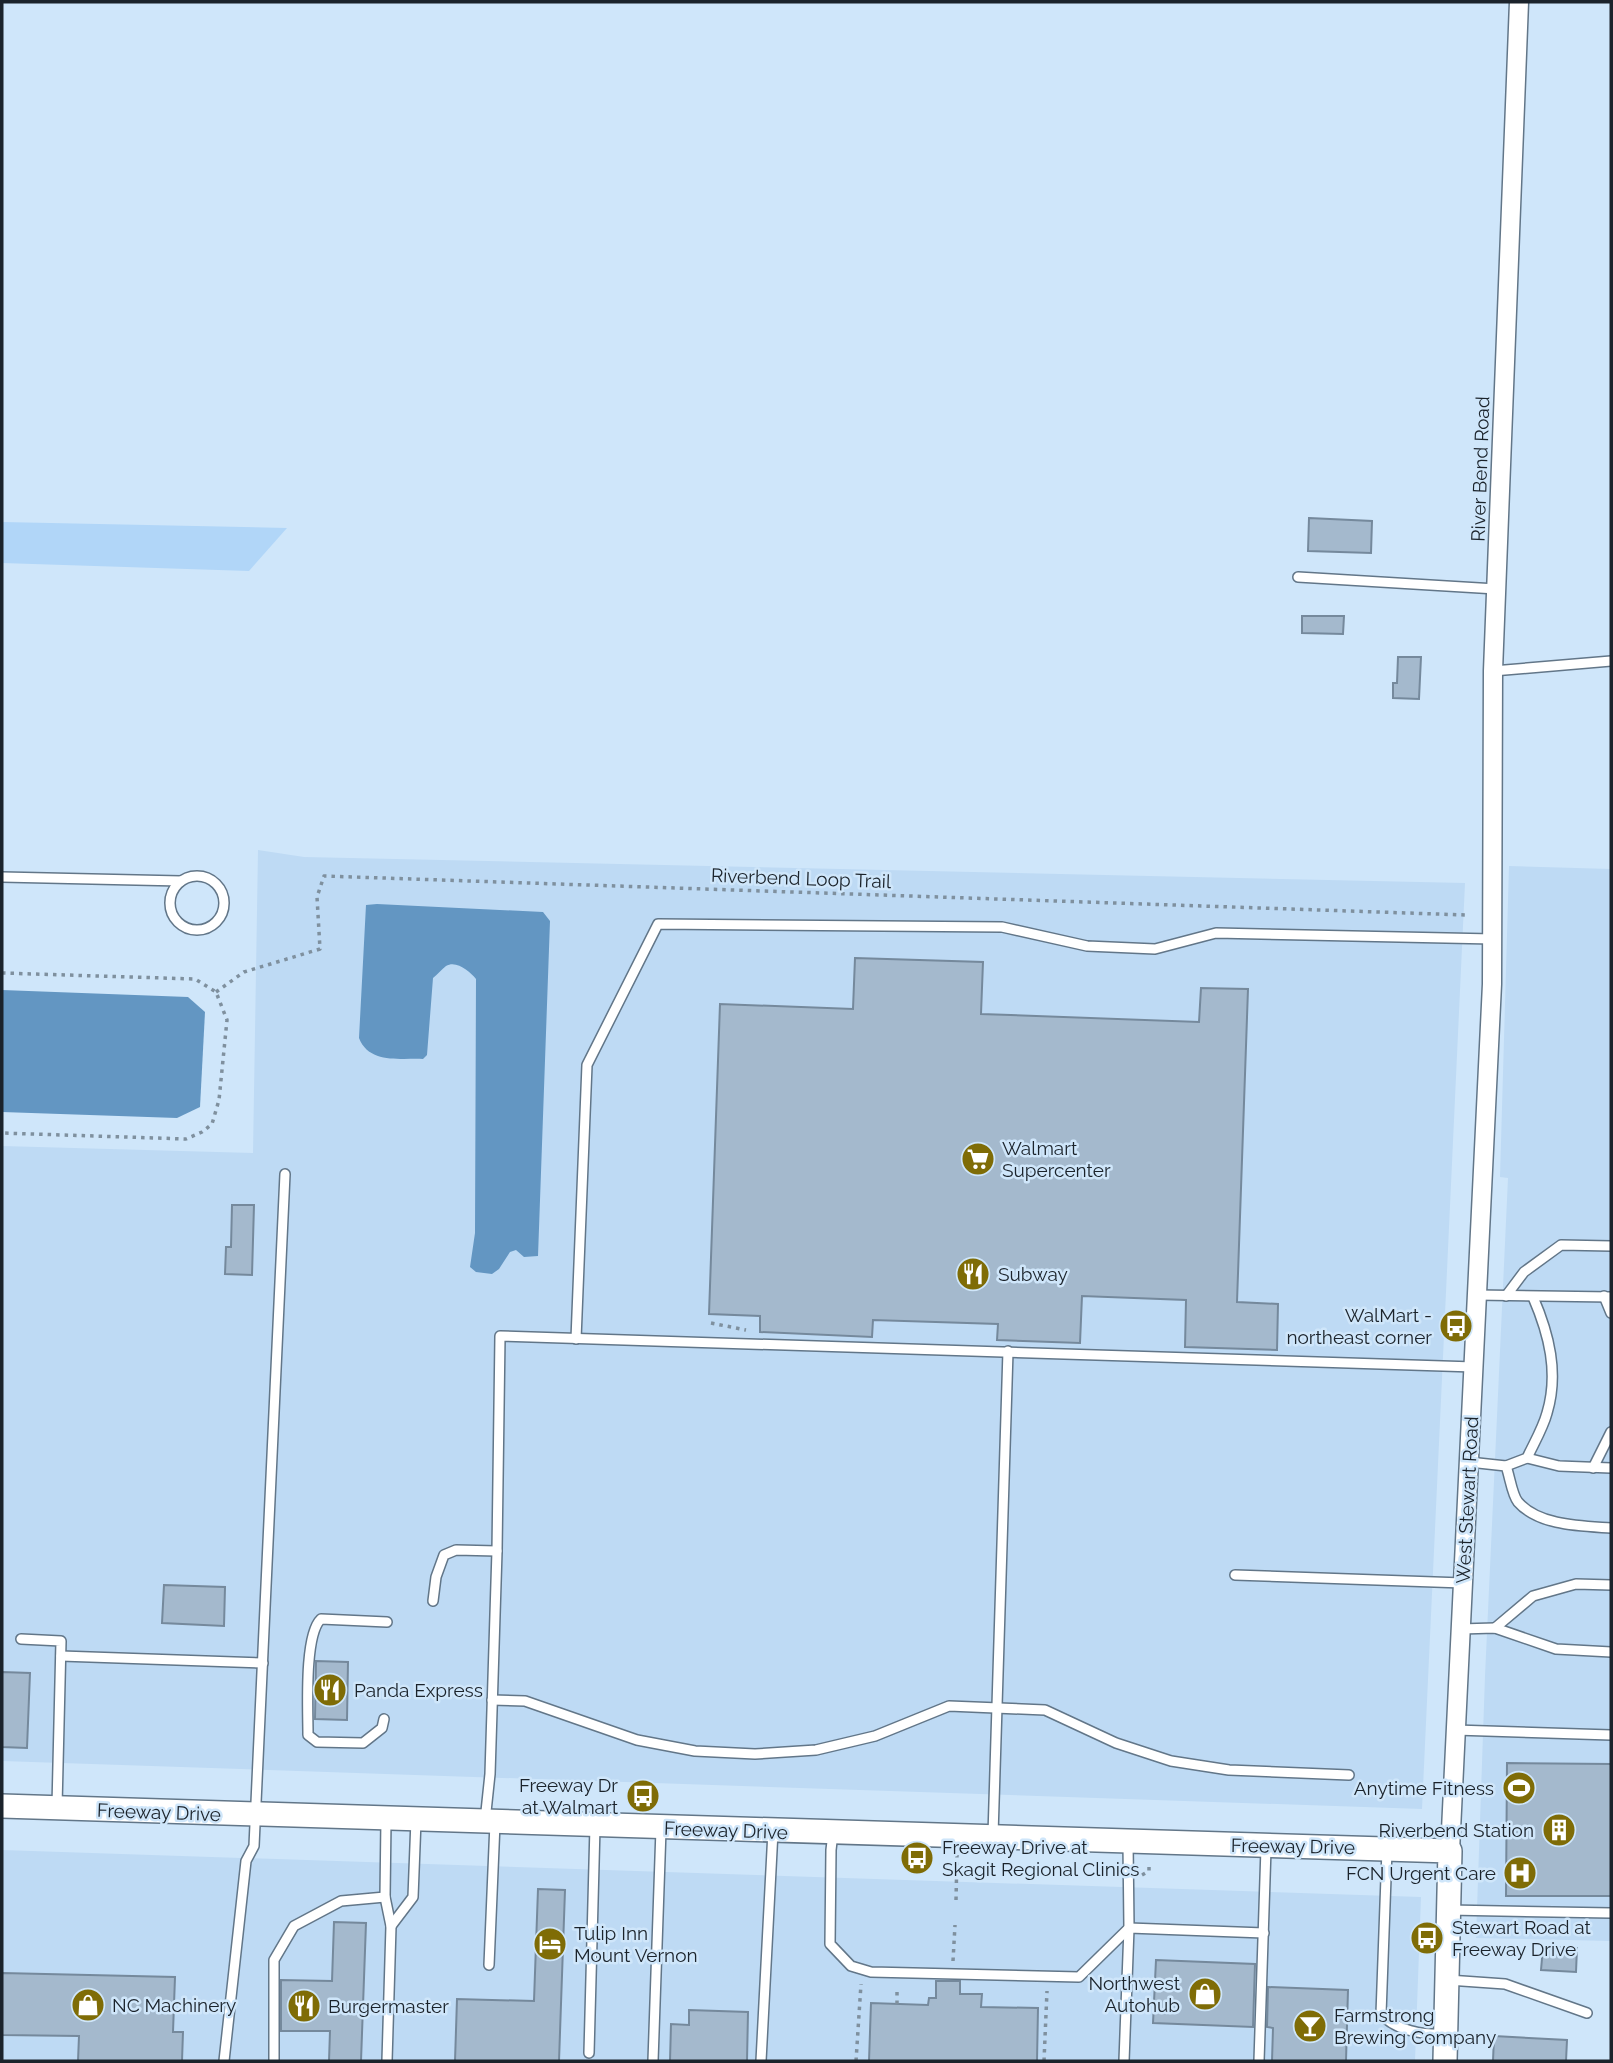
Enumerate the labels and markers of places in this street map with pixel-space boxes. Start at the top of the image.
place label: Walmart Supercenter [1002,1137,1111,1181]
supermarket icon: Walmart Supercenter [959,1140,997,1178]
restaurant icon: Subway [954,1255,992,1293]
place label: Subway [998,1263,1068,1285]
place label: WalMart - northeast corner [1286,1304,1432,1348]
bus stop icon: WalMart - northeast corner [1437,1307,1475,1345]
restaurant icon: Panda Express [311,1671,349,1709]
place label: Panda Express [354,1679,483,1701]
sports icon: Anytime Fitness [1500,1769,1538,1807]
place label: Freeway Dr at Walmart [519,1774,619,1818]
bus stop icon: Freeway Dr at Walmart [624,1777,662,1815]
place label: Anytime Fitness [1354,1777,1494,1799]
building icon: Riverbend Station [1540,1811,1578,1849]
place label: Riverbend Station [1378,1819,1534,1841]
place label: Freeway Drive at Skagit Regional Clinics [942,1836,1140,1880]
bus stop icon: Freeway Drive at Skagit Regional Clinics [898,1839,936,1877]
hospital icon: FCN Urgent Care [1501,1854,1539,1892]
place label: FCN Urgent Care [1346,1862,1496,1884]
place label: Stewart Road at Freeway Drive [1452,1916,1592,1960]
bus stop icon: Stewart Road at Freeway Drive [1408,1919,1446,1957]
place label: Tulip Inn Mount Vernon [574,1922,698,1966]
hotel icon: Tulip Inn Mount Vernon [531,1925,569,1963]
place label: Northwest Autohub [1089,1972,1181,2016]
shop icon: Northwest Autohub [1186,1975,1224,2013]
shop icon: NC Machinery [69,1986,107,2024]
restaurant icon: Burgermaster [285,1987,323,2025]
place label: NC Machinery [112,1994,236,2016]
place label: Burgermaster [328,1995,449,2017]
place label: Farmstrong Brewing Company [1334,2004,1496,2048]
bar icon: Farmstrong Brewing Company [1291,2007,1329,2045]

